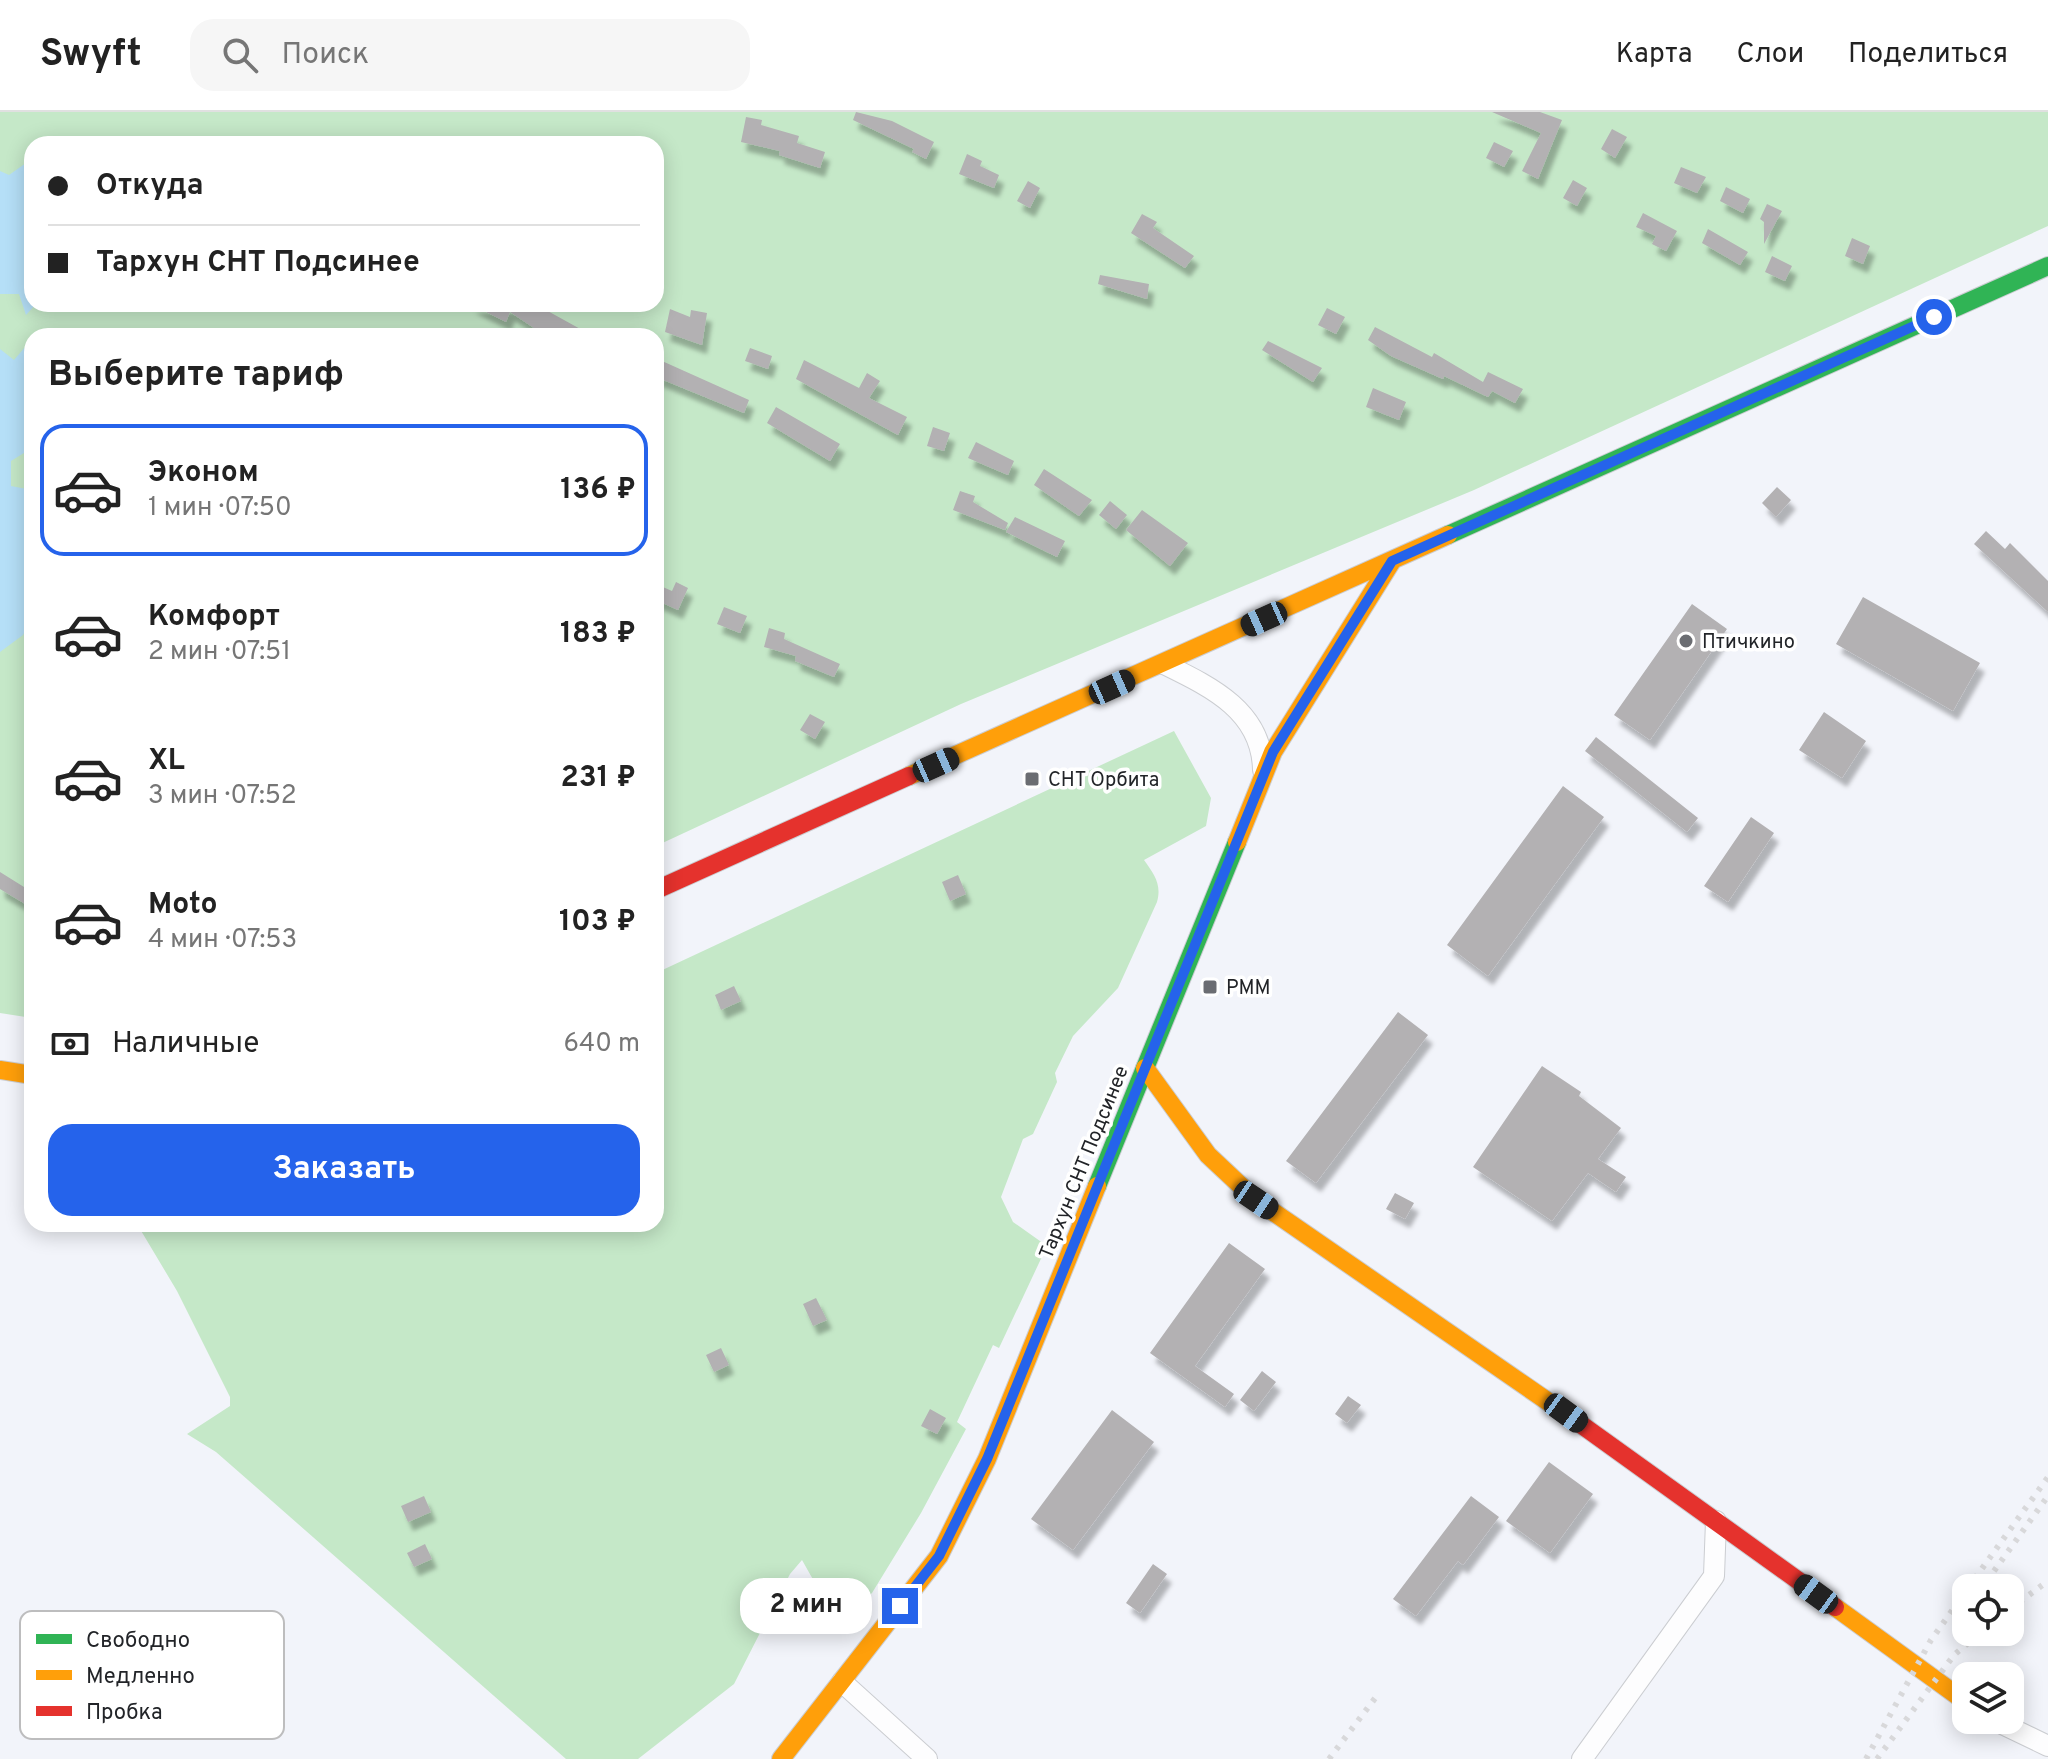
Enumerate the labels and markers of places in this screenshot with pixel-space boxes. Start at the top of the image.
place label: Птичкино [1702,630,1795,656]
marker: Птичкино [1677,632,1695,650]
place label: СНТ Орбита [1048,768,1159,794]
marker: СНТ Орбита [1023,770,1041,788]
place label: РММ [1226,976,1271,1002]
marker: РММ [1201,978,1219,996]

